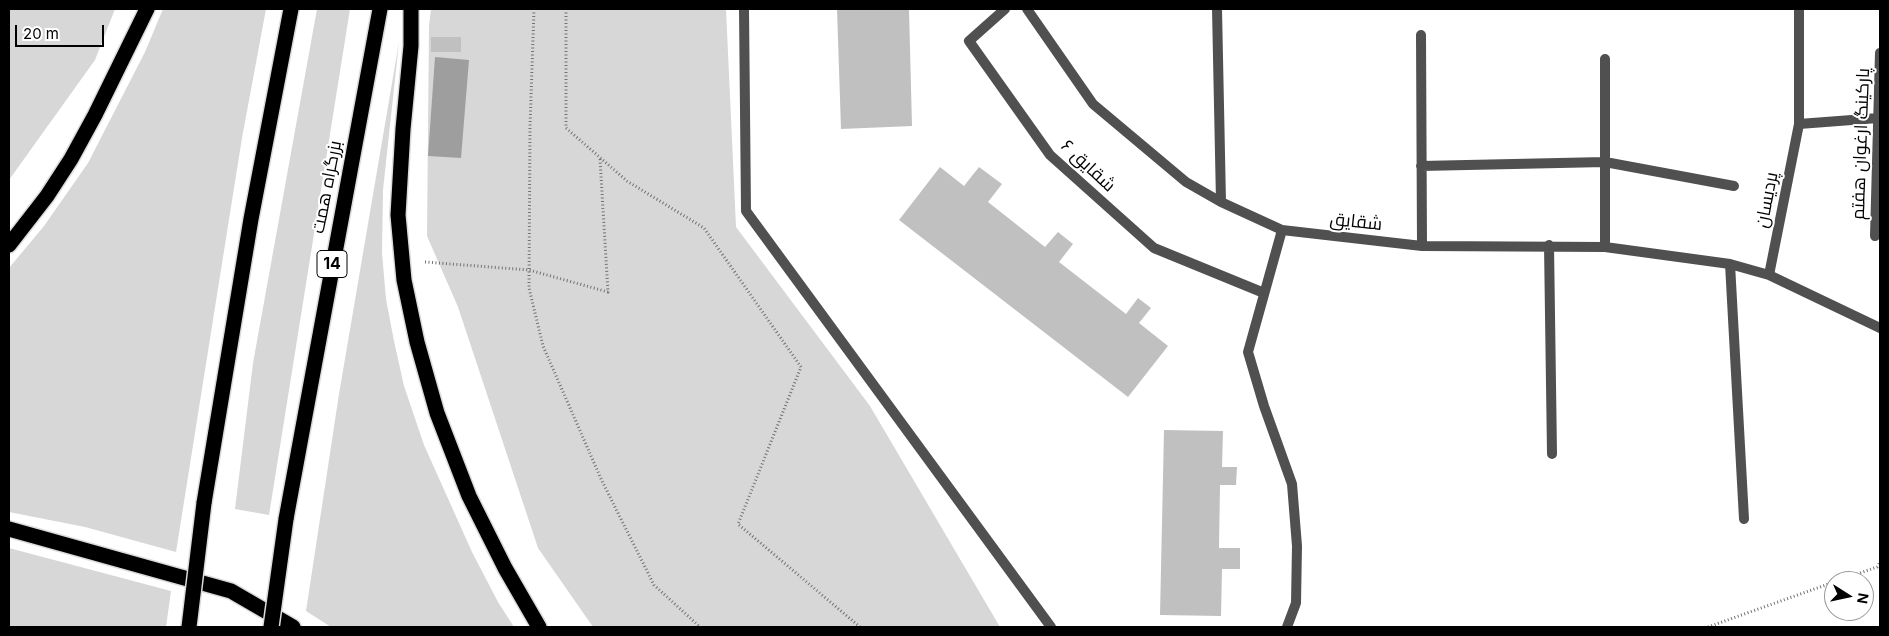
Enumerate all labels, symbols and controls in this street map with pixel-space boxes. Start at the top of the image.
scale bar [18,15,106,47]
text: 20 m [23,24,59,43]
street label: پارکینگ ارغوان هفتم [1848,68,1874,220]
street label: شقایق ۶ [1056,135,1120,197]
street label: بزرگراه همت [307,139,347,235]
street label: پردیسان [1751,170,1783,230]
street label: شقایق [1329,209,1383,235]
road number: 14 [317,250,347,278]
north arrow [1824,571,1874,621]
text: N [1854,592,1873,605]

